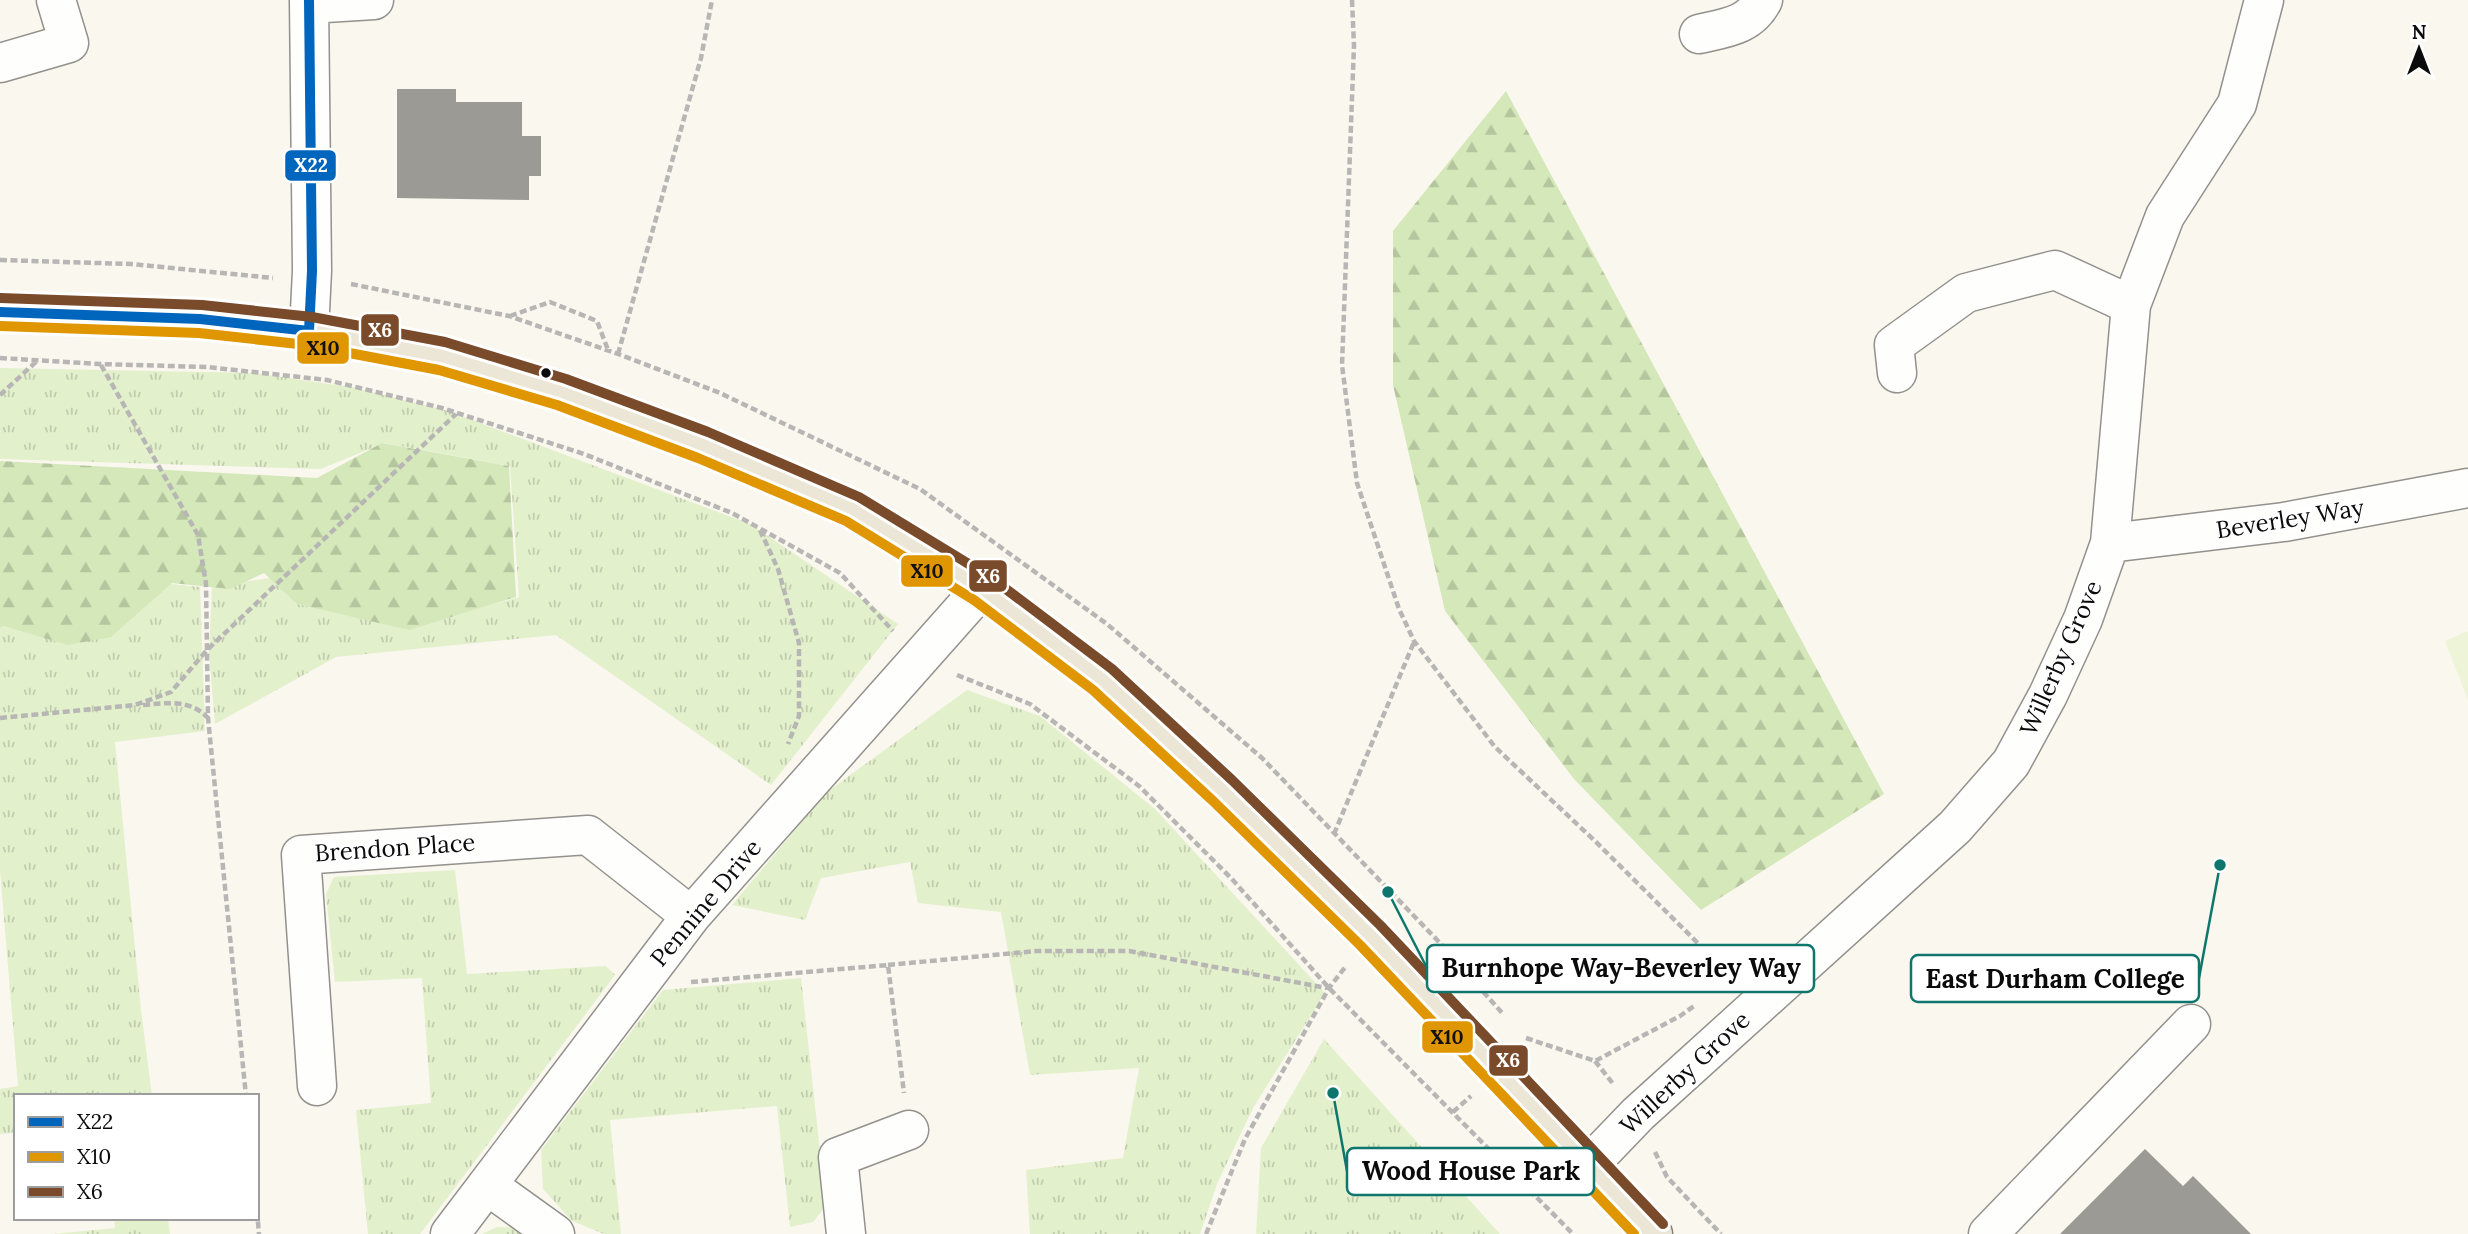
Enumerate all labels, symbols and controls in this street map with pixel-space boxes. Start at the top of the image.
north arrow [2384,14,2454,84]
text: N [2412,20,2427,44]
line badge: X22 [284,149,337,182]
text: X22 [294,153,328,177]
line badge: X6 [360,313,400,347]
text: X6 [368,318,392,342]
line badge: X10 [296,331,350,365]
text: X10 [306,336,340,360]
unlabelled marker [539,366,553,380]
street label: Beverley Way [2214,491,2366,545]
line badge: X10 [900,554,954,588]
text: X10 [910,559,944,583]
line badge: X6 [968,559,1008,593]
text: X6 [976,564,1000,588]
street label: Willerby Grove [2012,575,2109,740]
street label: Brendon Place [314,826,476,869]
street label: Pennine Drive [643,833,768,973]
callout: Burnhope Way-Beverley Way [1427,945,1814,992]
text: Burnhope Way-Beverley Way [1441,951,1801,984]
callout: East Durham College [1911,955,2199,1002]
text: East Durham College [1925,962,2185,995]
street label: Willerby Grove [1613,1004,1756,1141]
line badge: X10 [1421,1020,1474,1054]
text: X10 [1430,1025,1464,1049]
line badge: X6 [1488,1044,1529,1077]
text: X6 [1496,1048,1520,1072]
legend [14,1094,259,1220]
text: X22 [77,1108,113,1135]
text: X10 [77,1143,111,1170]
callout: Wood House Park [1347,1148,1594,1195]
text: Wood House Park [1362,1154,1580,1187]
text: X6 [77,1178,103,1205]

